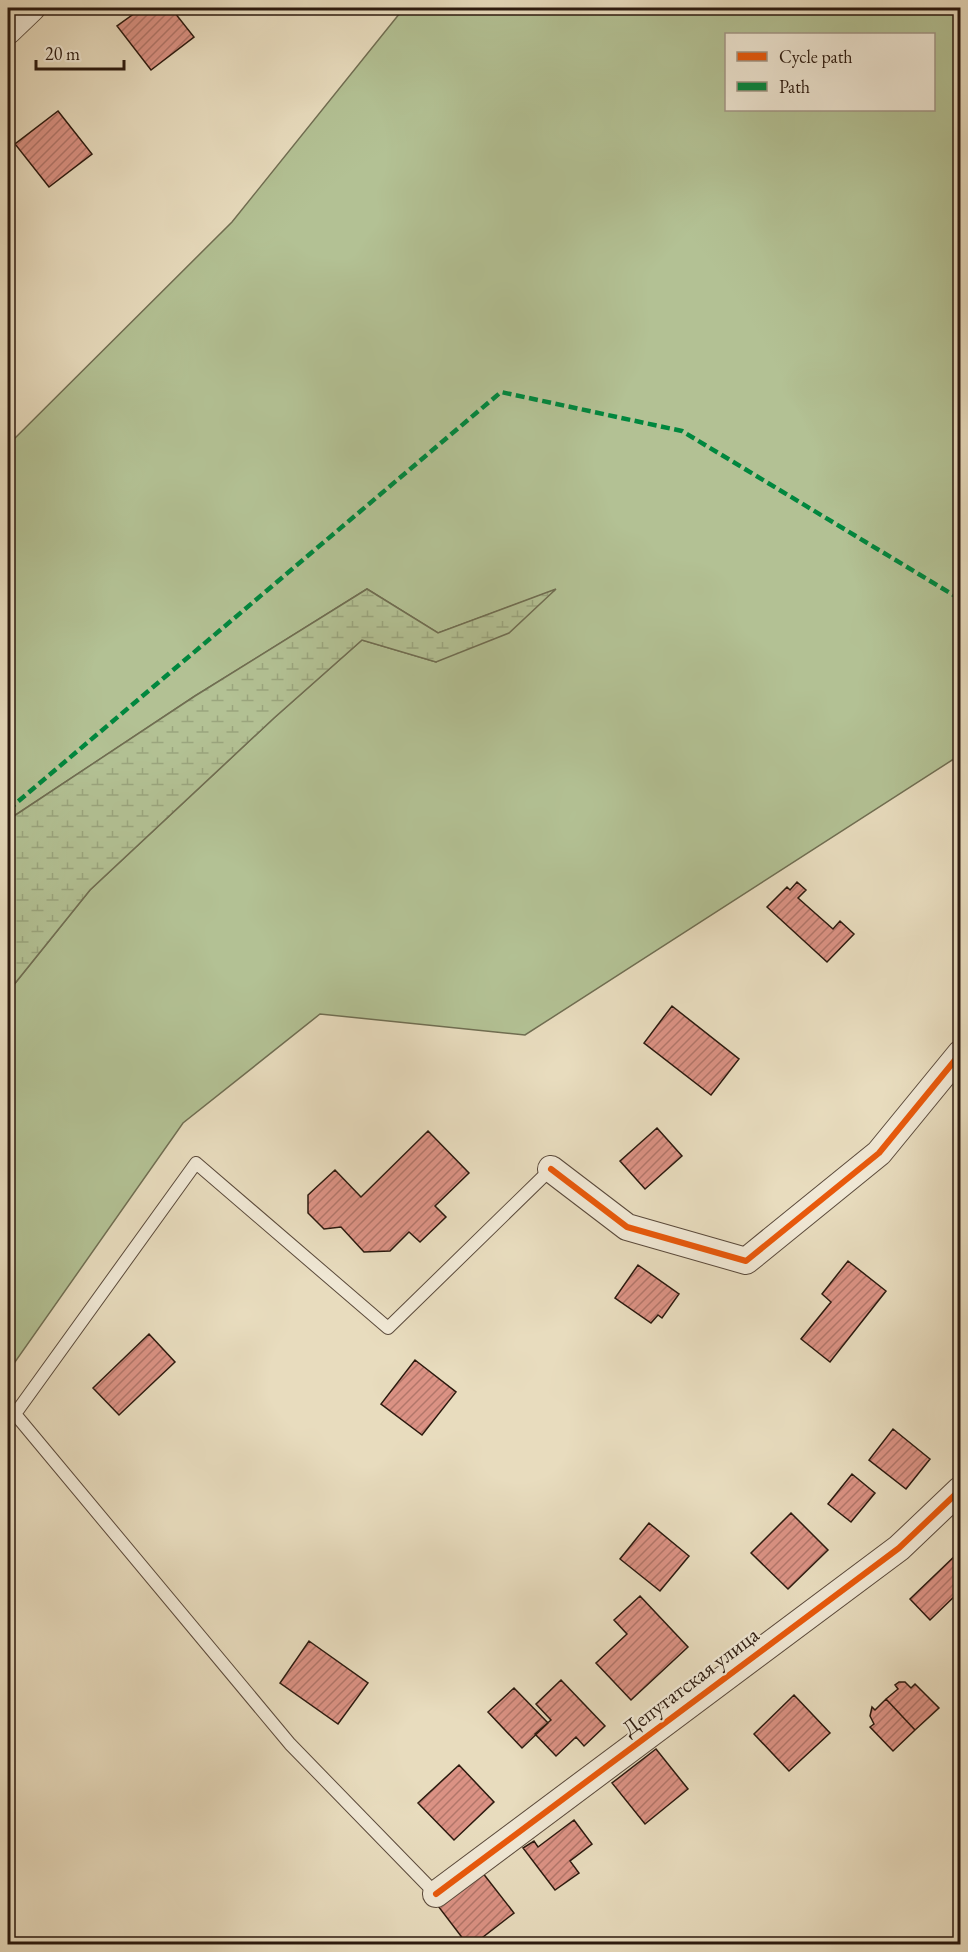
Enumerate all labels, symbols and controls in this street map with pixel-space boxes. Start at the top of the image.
scale bar [36,33,124,71]
legend [725,33,935,111]
text: 20 m [45,42,80,65]
text: Cycle path [779,45,853,68]
text: Path [779,75,810,98]
street label: Депутатская улица [616,1620,765,1743]

